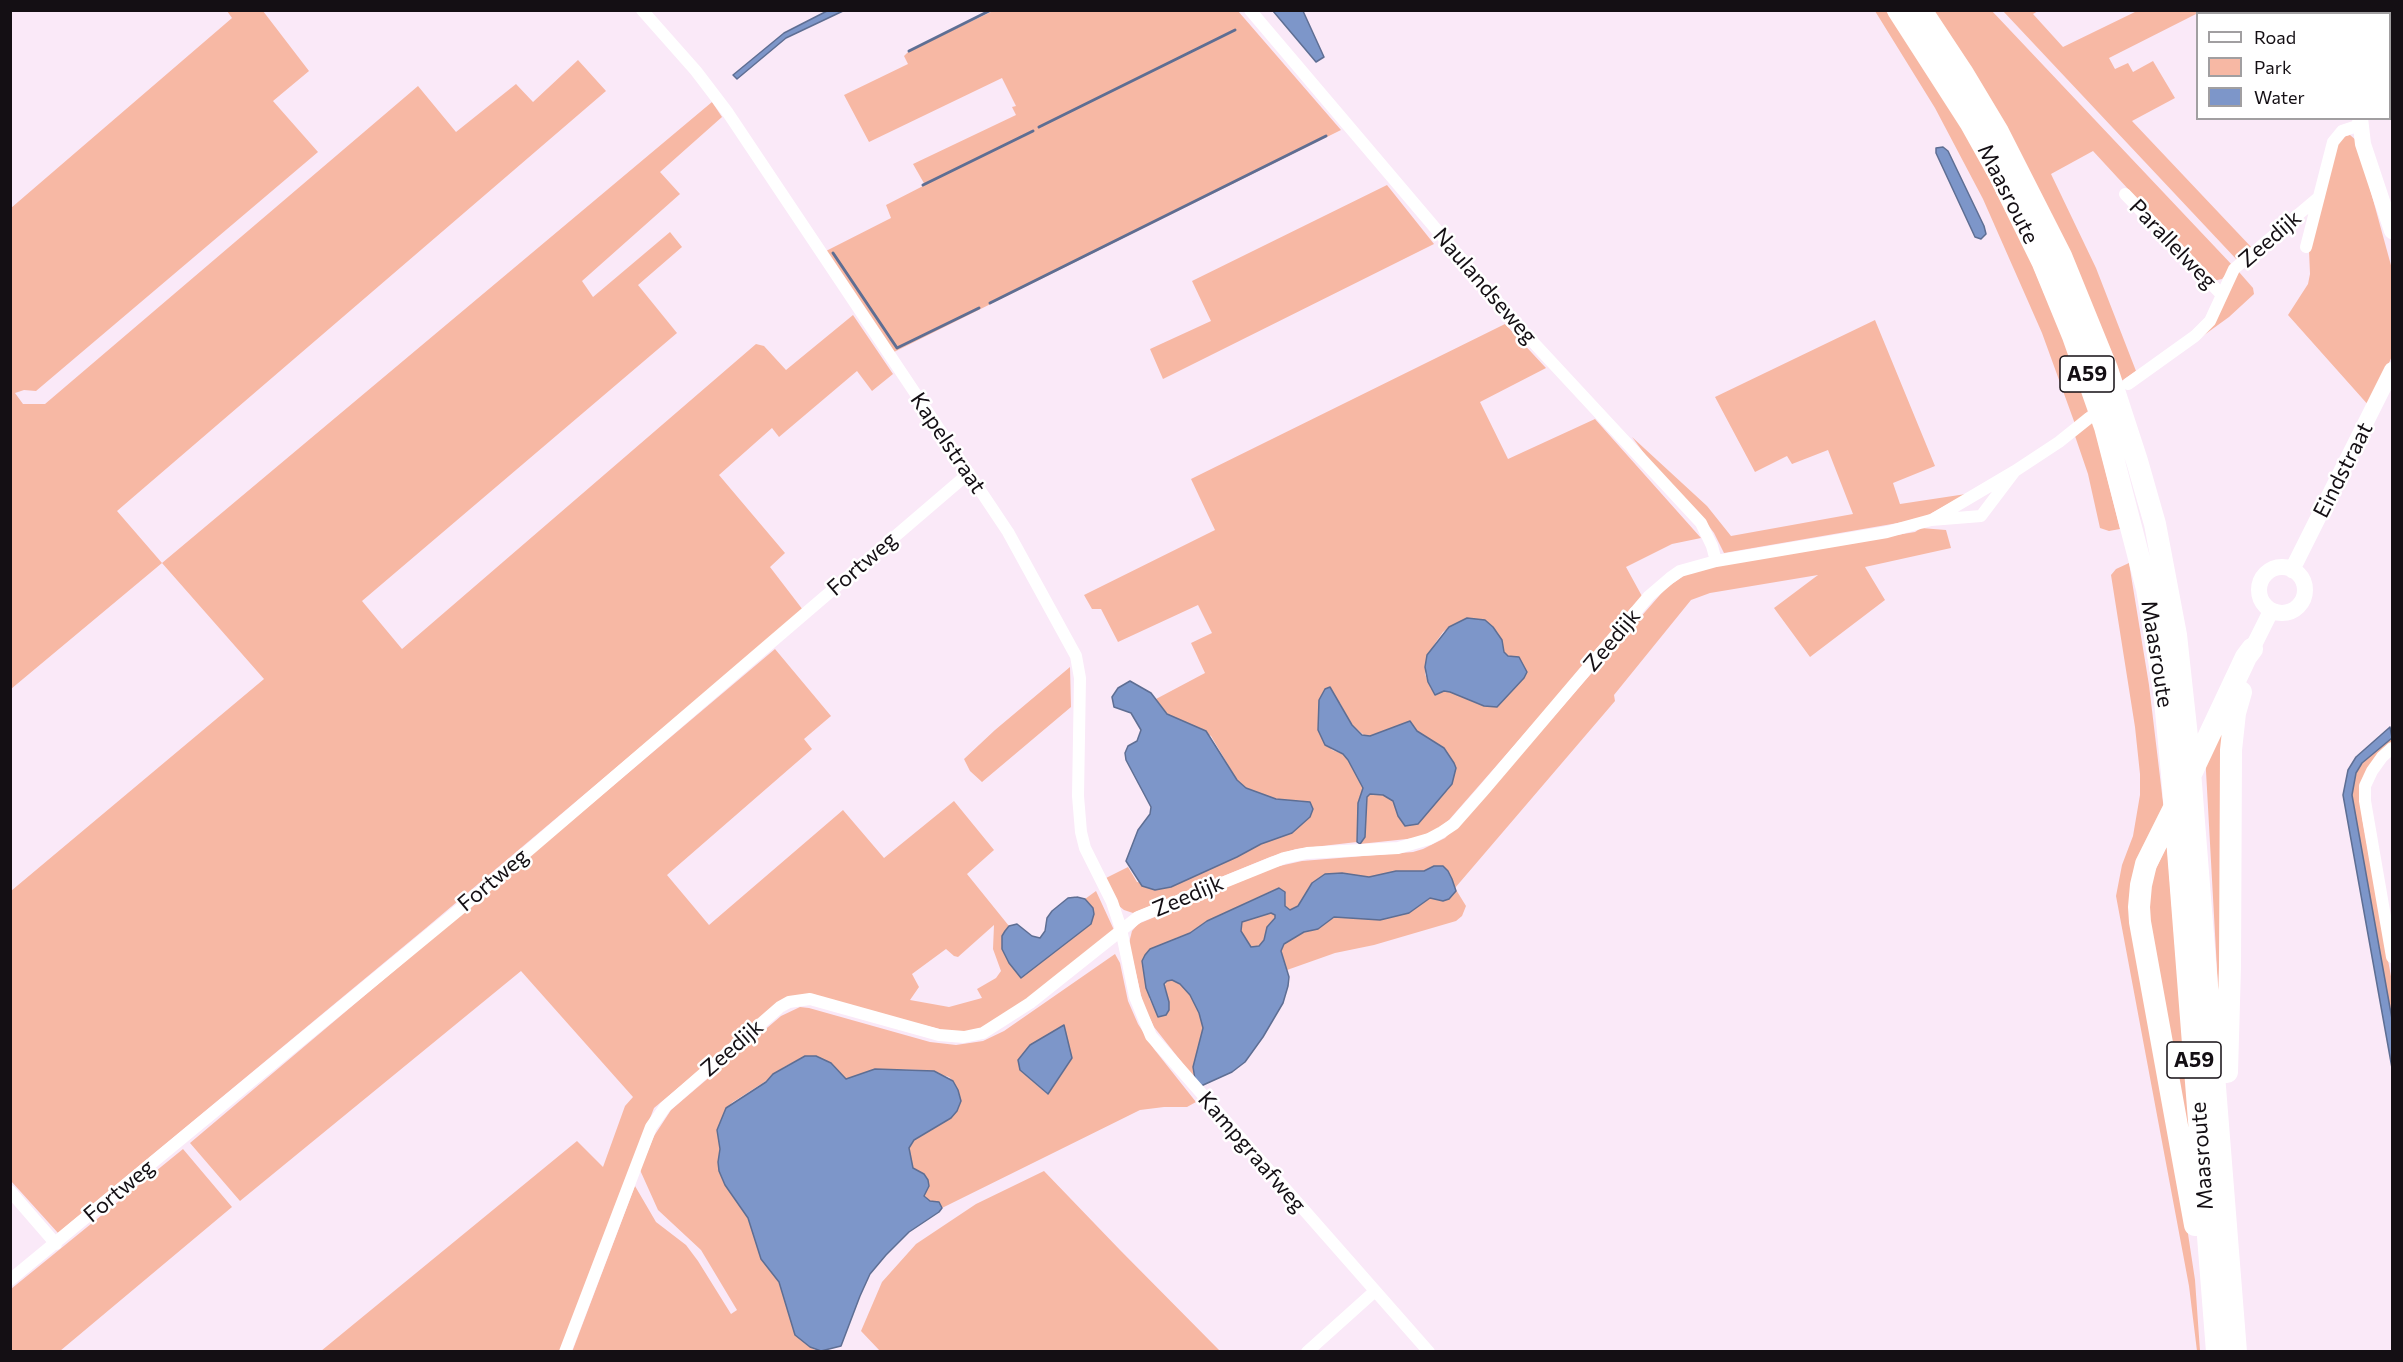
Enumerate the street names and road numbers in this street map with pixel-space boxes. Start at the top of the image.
street label: Maasroute [1972,140,2044,248]
street label: Parallelweg [2124,194,2222,294]
street label: Zeedijk [2233,205,2307,273]
street label: Naulandseweg [1428,223,1542,349]
road number: A59 [2060,356,2114,392]
street label: Kapelstraat [905,388,991,498]
street label: Eindstraat [2308,418,2378,522]
street label: Fortweg [822,527,902,601]
street label: Maasroute [2136,599,2178,709]
street label: Zeedijk [1578,603,1646,677]
street label: Fortweg [452,843,534,917]
street label: Zeedijk [1149,869,1227,923]
street label: Zeedijk [695,1014,769,1082]
road number: A59 [2167,1042,2221,1078]
street label: Kampgraafweg [1192,1086,1312,1218]
street label: Maasroute [2185,1101,2219,1211]
street label: Fortweg [78,1154,160,1228]

